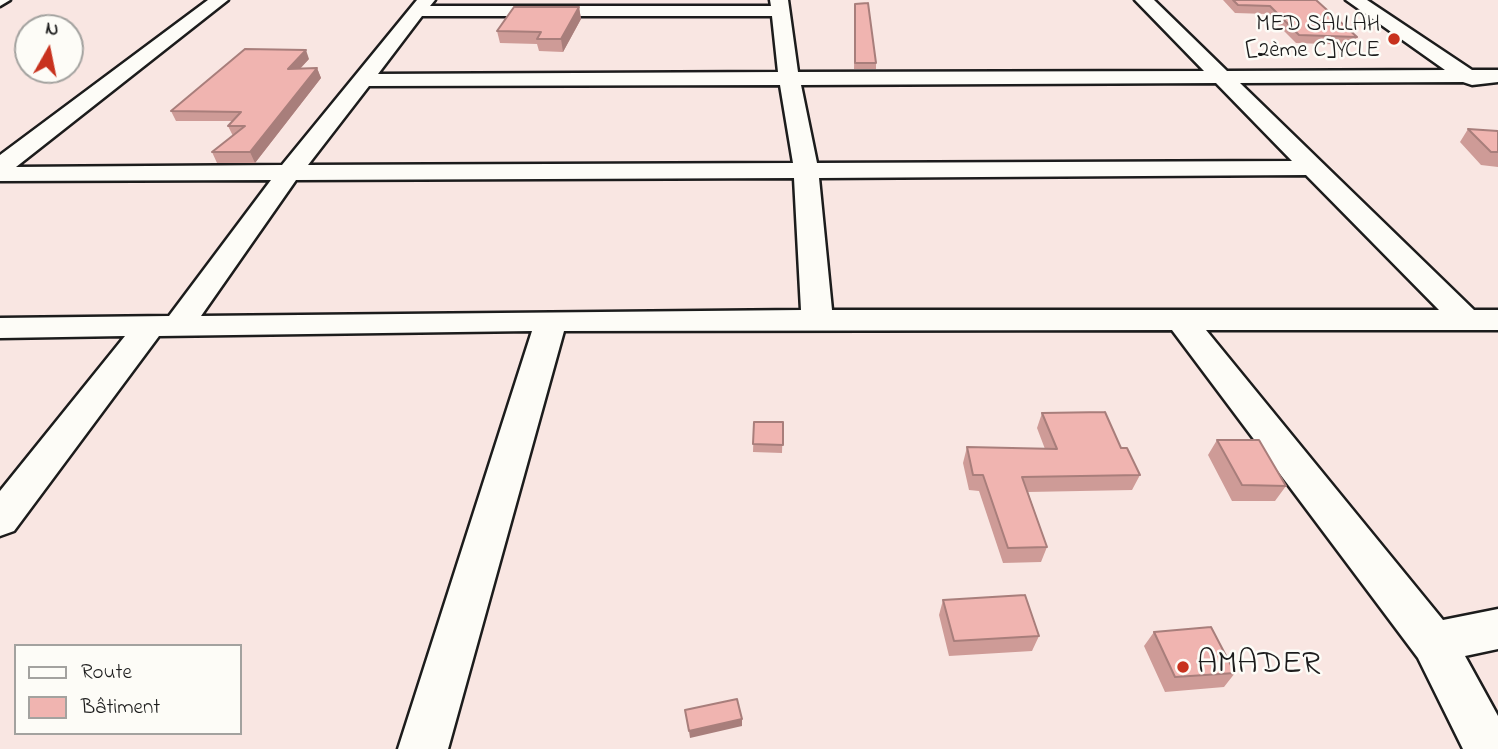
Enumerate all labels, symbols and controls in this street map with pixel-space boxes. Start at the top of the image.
place label: MED SALLAH [2ème C]YCLE [1245,12,1380,66]
north arrow [14,14,84,84]
text: N [44,15,60,44]
marker: MED SALLAH [2ème C]YCLE [1386,31,1402,47]
legend [14,644,242,735]
place label: AMADER [1197,647,1320,687]
text: Route [81,658,132,688]
marker: AMADER [1175,659,1191,675]
text: Bâtiment [81,693,160,723]

